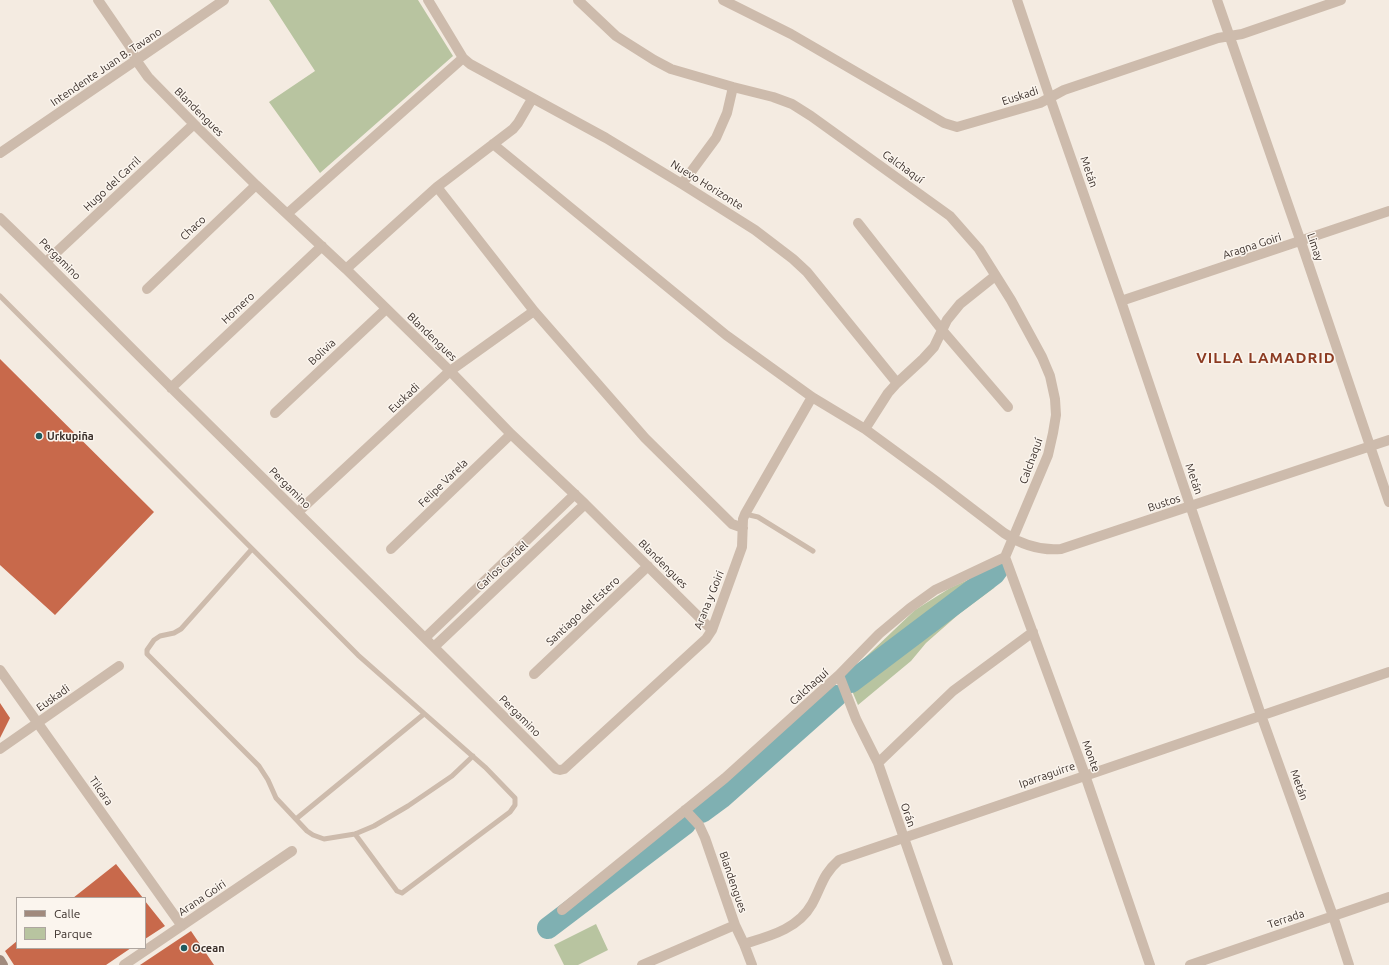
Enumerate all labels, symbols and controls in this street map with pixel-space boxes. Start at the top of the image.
street label: Intendente Juan B. Tavano [48,25,164,109]
street label: Euskadi [1000,84,1040,108]
street label: Blandengues [172,85,226,139]
street label: Calchaquí [880,148,926,186]
street label: Hugo del Carril [81,154,143,214]
street label: Metán [1078,155,1100,189]
street label: Nuevo Horizonte [668,157,746,213]
street label: Chaco [177,213,209,243]
street label: Aragna Goiri [1221,230,1283,262]
street label: Limay [1304,231,1326,263]
street label: Pergamino [36,235,84,283]
street label: Homero [219,289,257,327]
street label: Blandengues [404,310,460,364]
street label: Bolivia [306,336,338,368]
district label: VILLA LAMADRID [1196,349,1336,367]
street label: Euskadi [386,380,422,416]
place label: Urkupiña [47,429,94,443]
marker: Urkupiña [34,431,44,441]
street label: Calchaquí [1017,436,1045,486]
street label: Felipe Varela [416,456,470,510]
street label: Metán [1183,462,1205,496]
street label: Pergamino [266,464,314,512]
street label: Bustos [1146,492,1182,514]
street label: Blandengues [636,537,690,591]
street label: Carlos Gardel [473,539,531,593]
street label: Arana y Goiri [691,569,727,631]
street label: Santiago del Estero [544,574,622,648]
street label: Calchaquí [787,666,831,708]
street label: Euskadi [34,682,72,714]
street label: Pergamino [496,692,544,740]
street label: Monte [1079,738,1103,774]
street label: Iparraguirre [1017,759,1077,791]
street label: Metán [1287,768,1311,802]
street label: Tilcara [86,774,116,808]
street label: Orán [898,801,918,829]
street label: Blandengues [716,850,750,914]
street label: Arana Goiri [176,877,228,919]
legend [16,897,146,949]
text: Calle [54,907,80,920]
street label: Terrada [1266,907,1306,931]
text: Parque [54,927,92,940]
place label: Ocean [192,941,225,955]
marker: Ocean [179,943,189,953]

